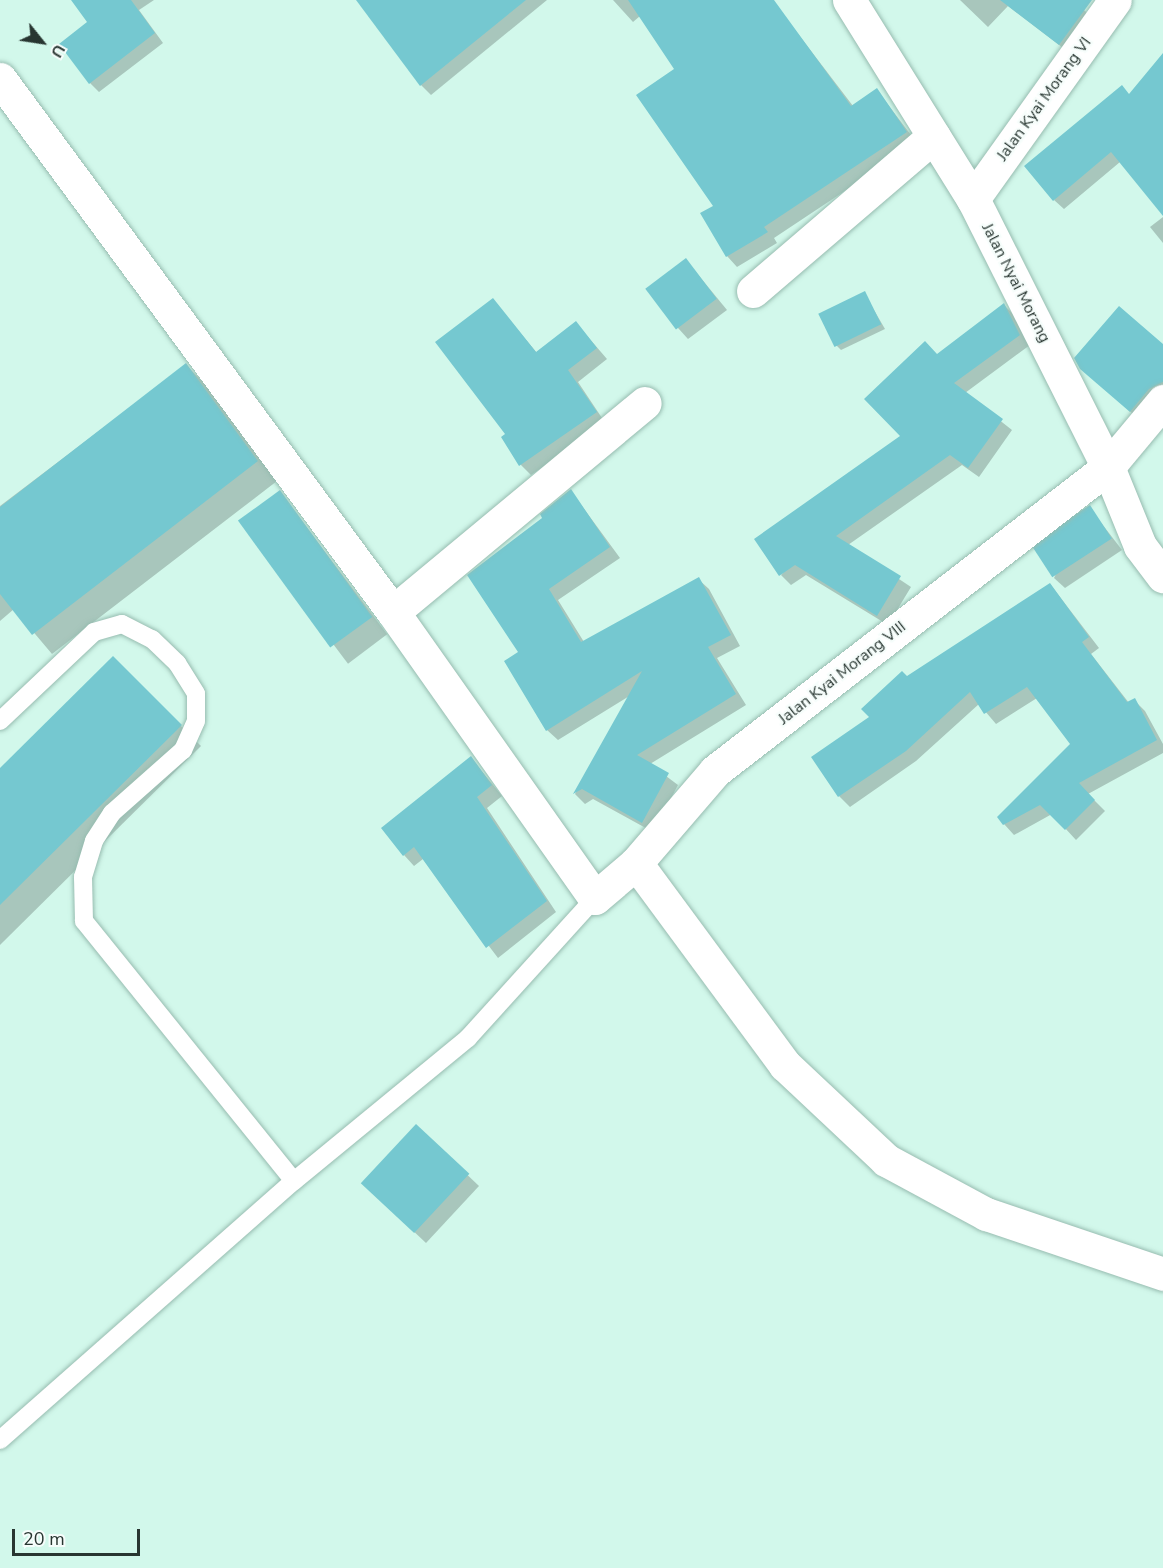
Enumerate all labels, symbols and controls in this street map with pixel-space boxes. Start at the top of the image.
north arrow [12,12,72,72]
street label: Jalan Kyai Morang VI [993,33,1095,165]
text: U [45,40,70,62]
street label: Jalan Nyai Morang [978,220,1054,346]
street label: Jalan Kyai Morang VIII [774,617,910,729]
scale bar [15,1517,142,1555]
text: 20 m [23,1527,65,1551]

